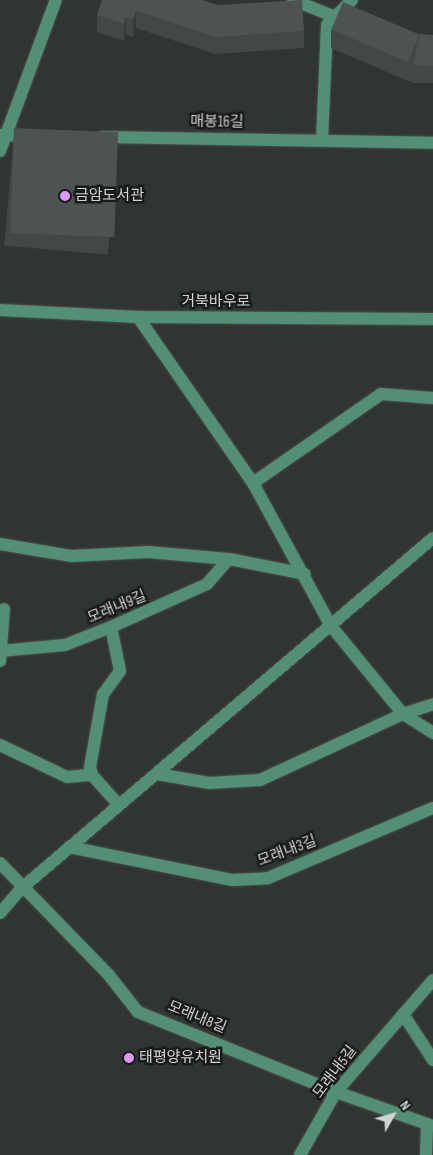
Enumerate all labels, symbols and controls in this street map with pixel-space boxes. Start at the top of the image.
street label: 매봉16길 [190,113,244,131]
place label: 금암도서관 [75,187,144,205]
marker: 금암도서관 [59,190,71,202]
street label: 거북바우로 [182,293,250,311]
street label: 모래내9길 [85,587,149,627]
street label: 모래내3길 [255,832,319,870]
street label: 모래내8길 [165,997,229,1037]
street label: 모래내5길 [309,1042,361,1102]
place label: 태평양유치원 [139,1049,222,1067]
marker: 태평양유치원 [123,1052,135,1064]
north arrow [368,1090,418,1140]
text: N [396,1097,414,1114]

